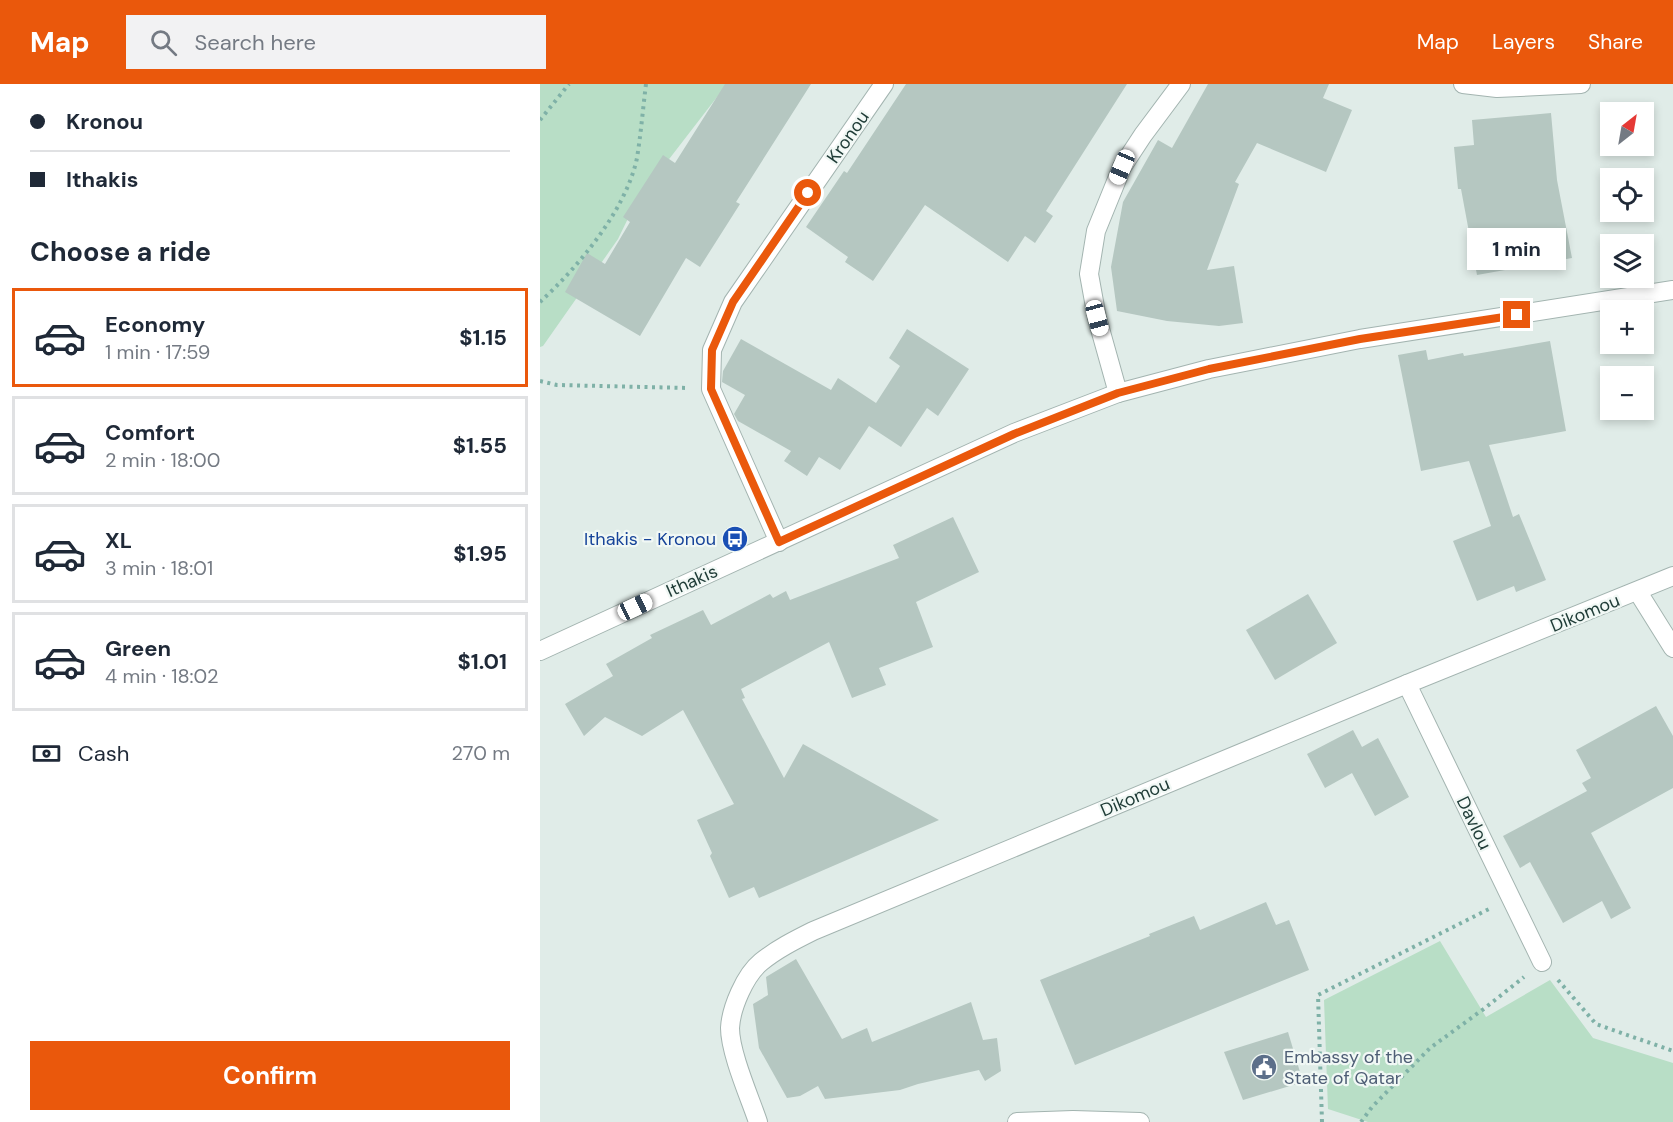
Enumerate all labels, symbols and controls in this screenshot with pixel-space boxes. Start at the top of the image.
search box [126,15,546,69]
text: Map [30,24,90,61]
icon: search [147,26,180,59]
text: Search here [195,28,316,57]
text: Map [1417,28,1459,56]
text: Layers [1492,28,1555,56]
text: Share [1588,28,1643,56]
north arrow [1600,102,1654,156]
map controls [1600,102,1654,420]
street label: Kronou [821,106,875,168]
text: Kronou [66,107,143,136]
car [1107,147,1137,187]
text: Ithakis [66,165,138,194]
button: locate [1600,168,1654,222]
route start [794,179,821,206]
callout: 1 min [1468,228,1566,270]
text: Choose a ride [30,234,211,269]
button: layers [1600,234,1654,288]
text: 1 min [1492,236,1541,262]
car [1084,298,1110,338]
button: + [1600,300,1654,354]
route end [1503,301,1530,328]
text: Economy [105,310,205,339]
icon: car [33,311,87,365]
text: $1.15 [459,323,507,352]
text: 1 min · 17:59 [105,339,210,365]
button: − [1600,366,1654,420]
text: Comfort [105,418,195,447]
icon: car [33,419,87,473]
text: $1.55 [453,431,507,460]
text: 2 min · 18:00 [105,447,220,473]
bus stop icon: Ithakis - Kronou [720,524,750,554]
text: XL [105,526,132,555]
icon: car [33,527,87,581]
place label: Ithakis - Kronou [584,527,716,551]
text: $1.95 [453,539,507,568]
text: 3 min · 18:01 [105,555,213,581]
street label: Ithakis [663,559,721,603]
street label: Dikomou [1547,588,1623,638]
car [615,591,655,623]
text: Green [105,634,171,663]
icon: car [33,635,87,689]
text: $1.01 [458,647,507,676]
text: 4 min · 18:02 [105,663,219,689]
icon: cash [30,737,63,770]
text: Cash [78,739,129,768]
text: 270 m [452,740,510,766]
street label: Dikomou [1097,772,1173,822]
street label: Davlou [1451,792,1497,854]
button: Confirm [30,1041,510,1110]
place label: Embassy of the State of Qatar [1284,1045,1413,1090]
public building icon: Embassy of the State of Qatar [1249,1052,1279,1082]

